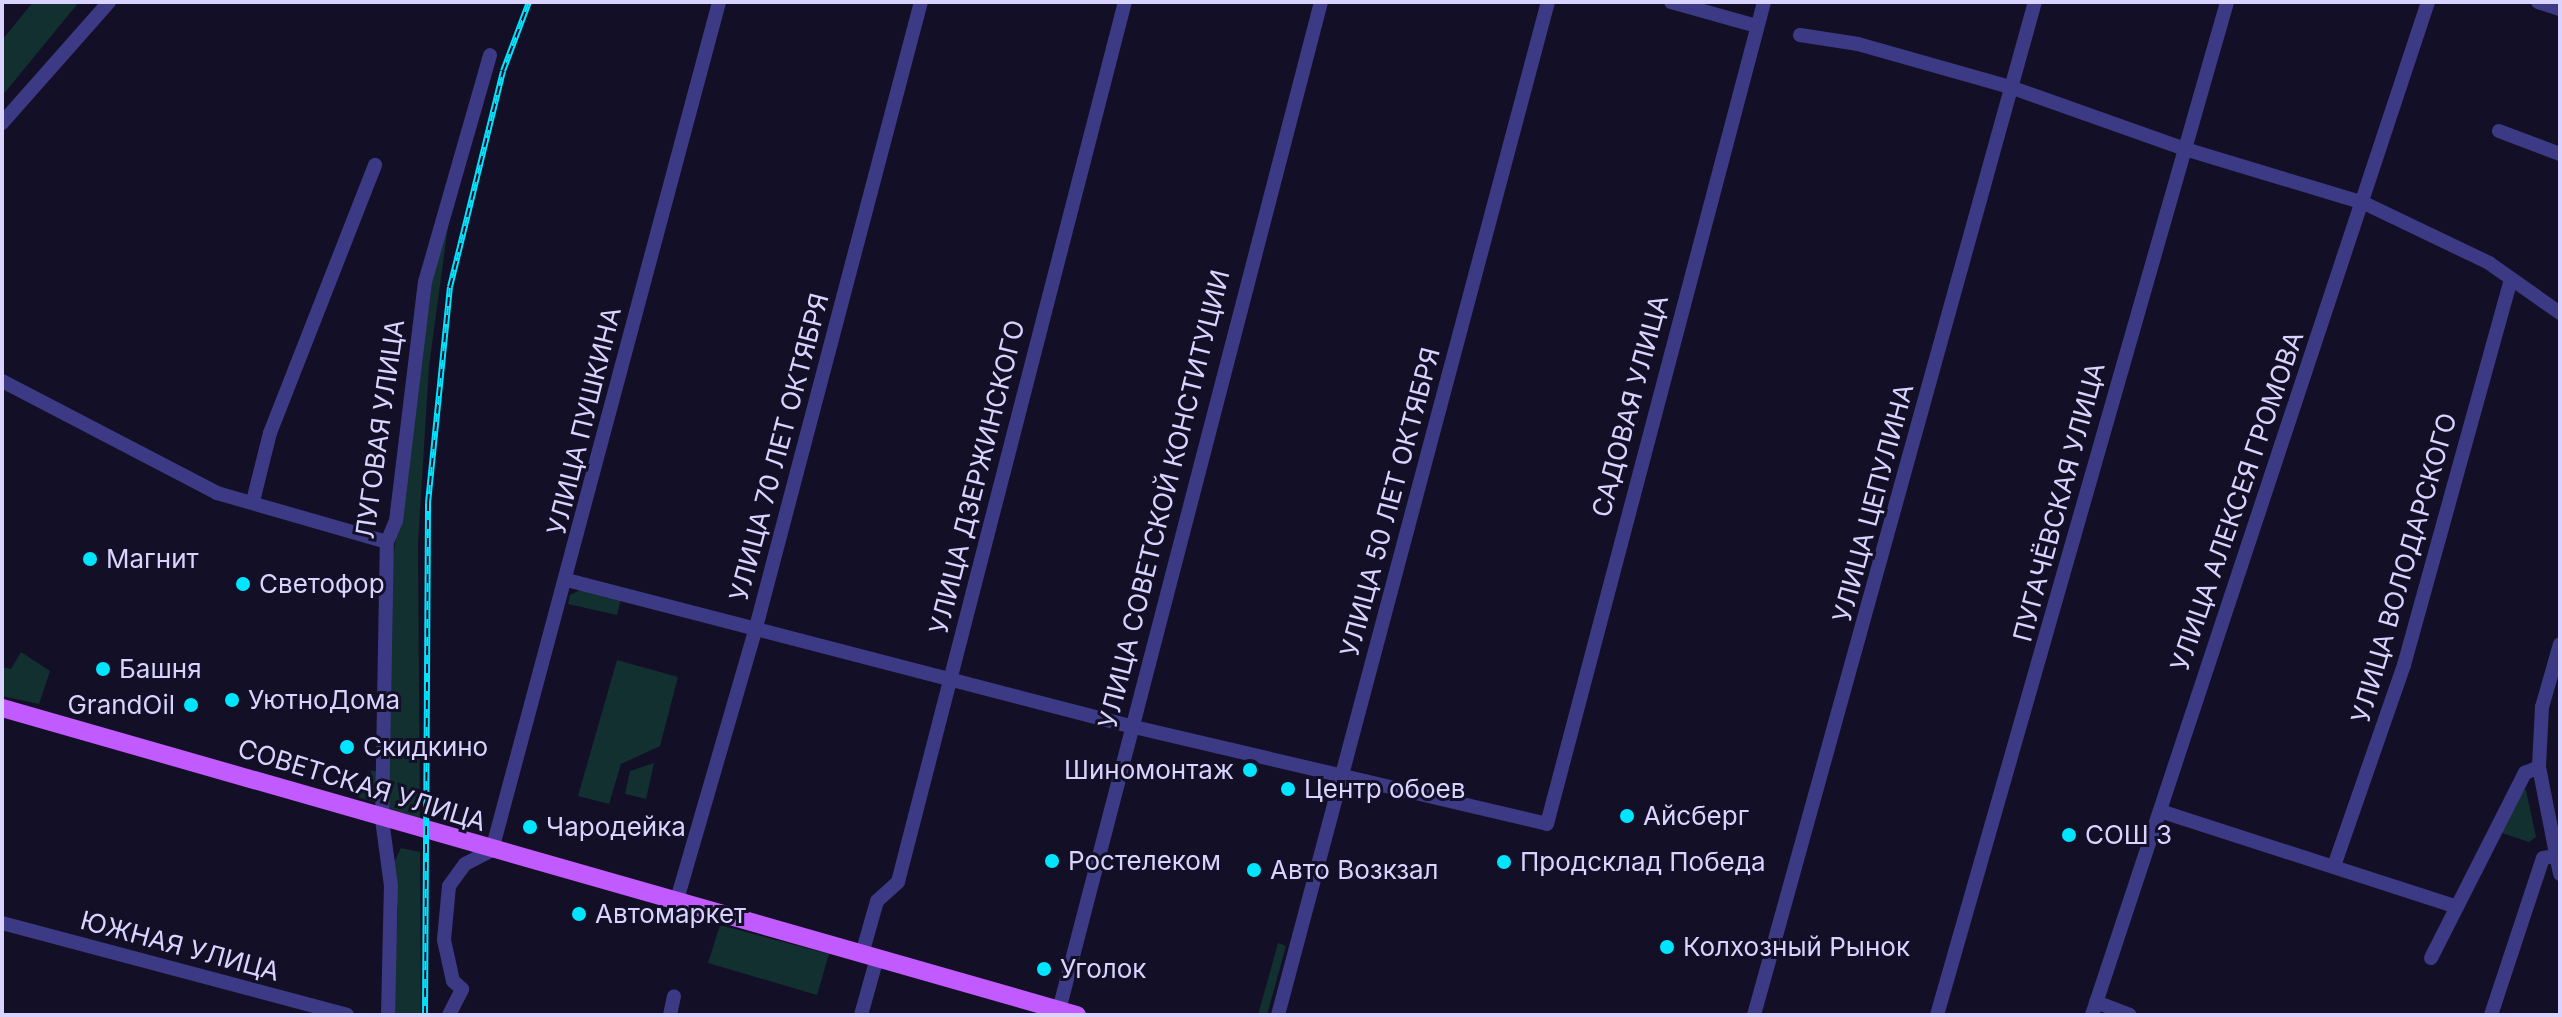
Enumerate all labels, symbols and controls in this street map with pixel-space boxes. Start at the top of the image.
street label: УЛИЦА СОВЕТСКОЙ КОНСТИТУЦИИ [1092,267,1236,731]
street label: УЛИЦА 70 ЛЕТ ОКТЯБРЯ [723,290,835,604]
street label: САДОВАЯ УЛИЦА [1585,292,1675,520]
street label: УЛИЦА ПУШКИНА [541,304,627,538]
street label: ЛУГОВАЯ УЛИЦА [349,317,411,541]
street label: УЛИЦА ДЗЕРЖИНСКОГО [923,317,1031,637]
street label: УЛИЦА АЛЕКСЕЯ ГРОМОВА [2164,327,2310,675]
street label: УЛИЦА 50 ЛЕТ ОКТЯБРЯ [1334,344,1446,660]
street label: ПУГАЧЁВСКАЯ УЛИЦА [2007,359,2111,645]
street label: УЛИЦА ЦЕПУЛИНА [1826,380,1920,626]
street label: УЛИЦА ВОЛОДАРСКОГО [2345,409,2463,727]
place label: Магнит [106,543,199,575]
marker: Магнит [81,550,99,568]
place label: Светофор [259,568,385,600]
marker: Светофор [234,575,252,593]
place label: Башня [119,653,202,685]
marker: Башня [94,660,112,678]
place label: УютноДома [248,684,400,716]
place label: GrandOil [67,689,175,721]
marker: УютноДома [223,691,241,709]
marker: GrandOil [182,696,200,714]
place label: Скидкино [363,731,488,763]
street label: СОВЕТСКАЯ УЛИЦА [234,732,490,838]
marker: Скидкино [338,738,356,756]
place label: Шиномонтаж [1064,754,1234,786]
marker: Шиномонтаж [1241,761,1259,779]
place label: Центр обоев [1304,773,1465,805]
marker: Центр обоев [1279,780,1297,798]
place label: Айсберг [1643,800,1749,832]
marker: Айсберг [1618,807,1636,825]
place label: Чародейка [546,811,686,843]
marker: Чародейка [521,818,539,836]
place label: СОШ 3 [2085,819,2172,851]
marker: СОШ 3 [2060,826,2078,844]
place label: Ростелеком [1068,845,1221,877]
place label: Продсклад Победа [1520,846,1766,878]
marker: Ростелеком [1043,852,1061,870]
marker: Продсклад Победа [1495,853,1513,871]
place label: Авто Возкзал [1270,854,1439,886]
marker: Авто Возкзал [1245,861,1263,879]
place label: Автомаркет [595,898,746,930]
street label: ЮЖНАЯ УЛИЦА [77,904,283,988]
marker: Автомаркет [570,905,588,923]
place label: Колхозный Рынок [1683,931,1910,963]
marker: Колхозный Рынок [1658,938,1676,956]
place label: Уголок [1060,953,1146,985]
marker: Уголок [1035,960,1053,978]

